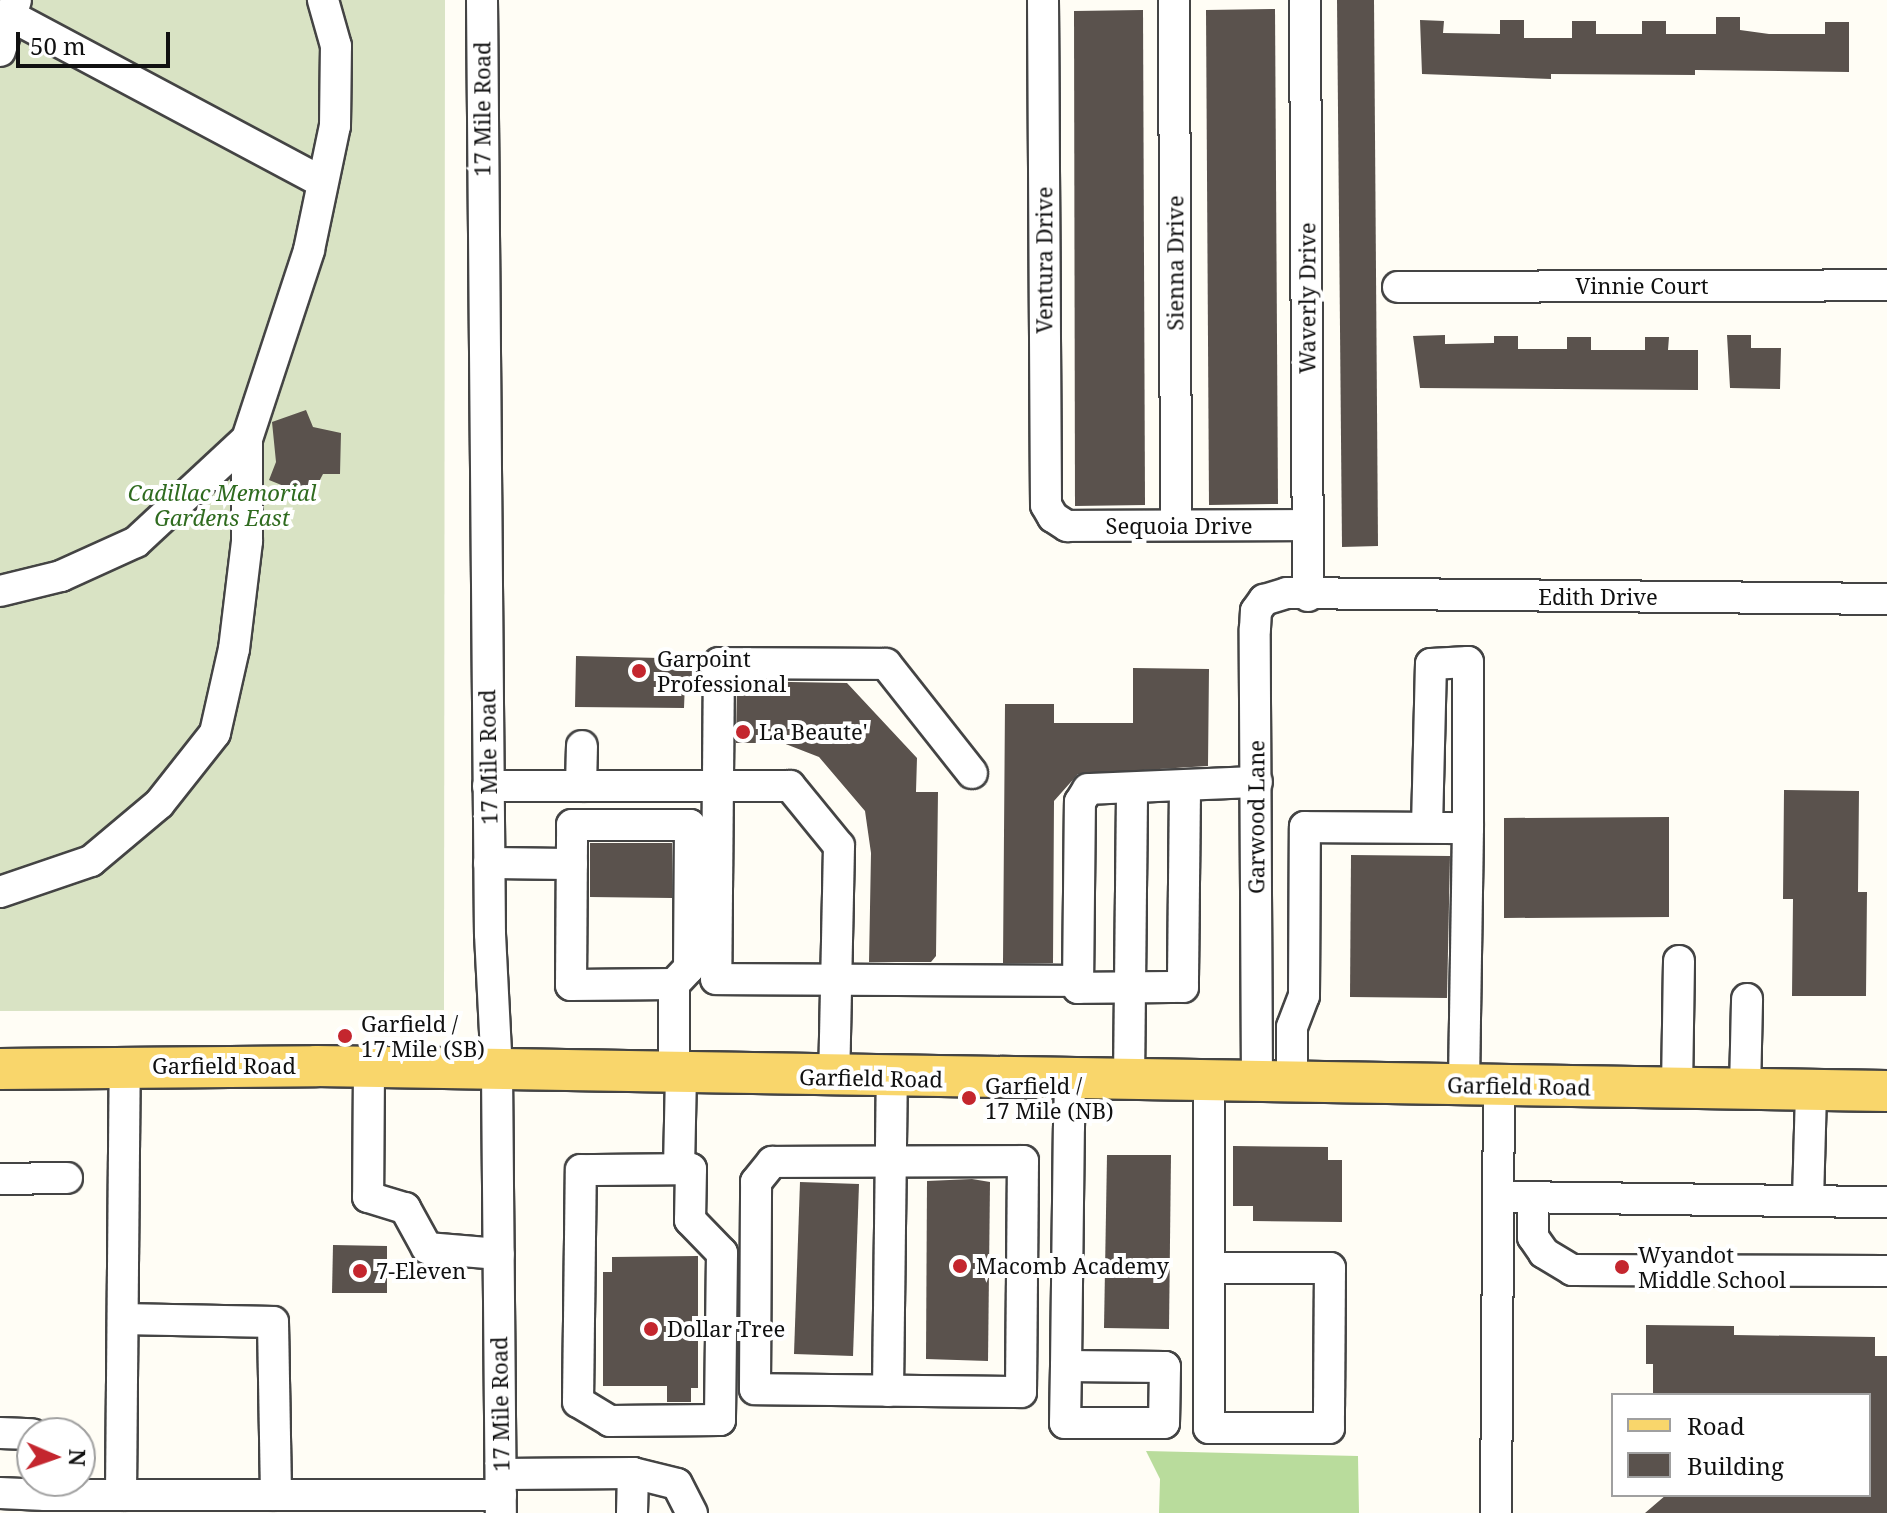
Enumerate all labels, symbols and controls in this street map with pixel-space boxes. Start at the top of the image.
scale bar [20,16,174,66]
text: 50 m [30,29,86,62]
street label: 17 Mile Road [469,41,495,177]
street label: Ventura Drive [1031,186,1057,334]
street label: Sienna Drive [1162,195,1188,331]
street label: Waverly Drive [1294,222,1320,374]
street label: Vinnie Court [1575,273,1709,299]
park label: Cadillac Memorial Gardens East [128,479,316,530]
street label: Sequoia Drive [1106,513,1252,539]
street label: Edith Drive [1538,584,1658,610]
place label: Garpoint Professional [657,645,786,696]
marker: Garpoint Professional [628,660,650,682]
street label: 17 Mile Road [474,689,502,825]
place label: La Beaute' [759,719,868,745]
marker: La Beaute' [734,723,752,741]
street label: Garwood Lane [1243,740,1269,894]
place label: Garfield / 17 Mile (SB) [361,1010,485,1062]
marker: Garfield / 17 Mile (SB) [336,1027,354,1045]
street label: Garfield Road [152,1053,296,1079]
street label: Garfield Road [799,1064,943,1092]
place label: Garfield / 17 Mile (NB) [985,1072,1114,1124]
street label: Garfield Road [1447,1072,1591,1100]
marker: Garfield / 17 Mile (NB) [960,1089,978,1107]
place label: Wyandot Middle School [1638,1241,1786,1292]
place label: Macomb Academy [976,1253,1169,1279]
marker: Macomb Academy [951,1257,969,1275]
place label: 7-Eleven [376,1258,466,1284]
marker: Wyandot Middle School [1613,1258,1631,1276]
marker: 7-Eleven [351,1262,369,1280]
place label: Dollar Tree [667,1316,785,1342]
marker: Dollar Tree [642,1320,660,1338]
street label: 17 Mile Road [486,1336,514,1472]
legend [1611,1393,1871,1497]
text: Road [1687,1409,1745,1442]
north arrow [16,1417,96,1497]
text: N [63,1449,93,1467]
text: Building [1687,1449,1784,1482]

